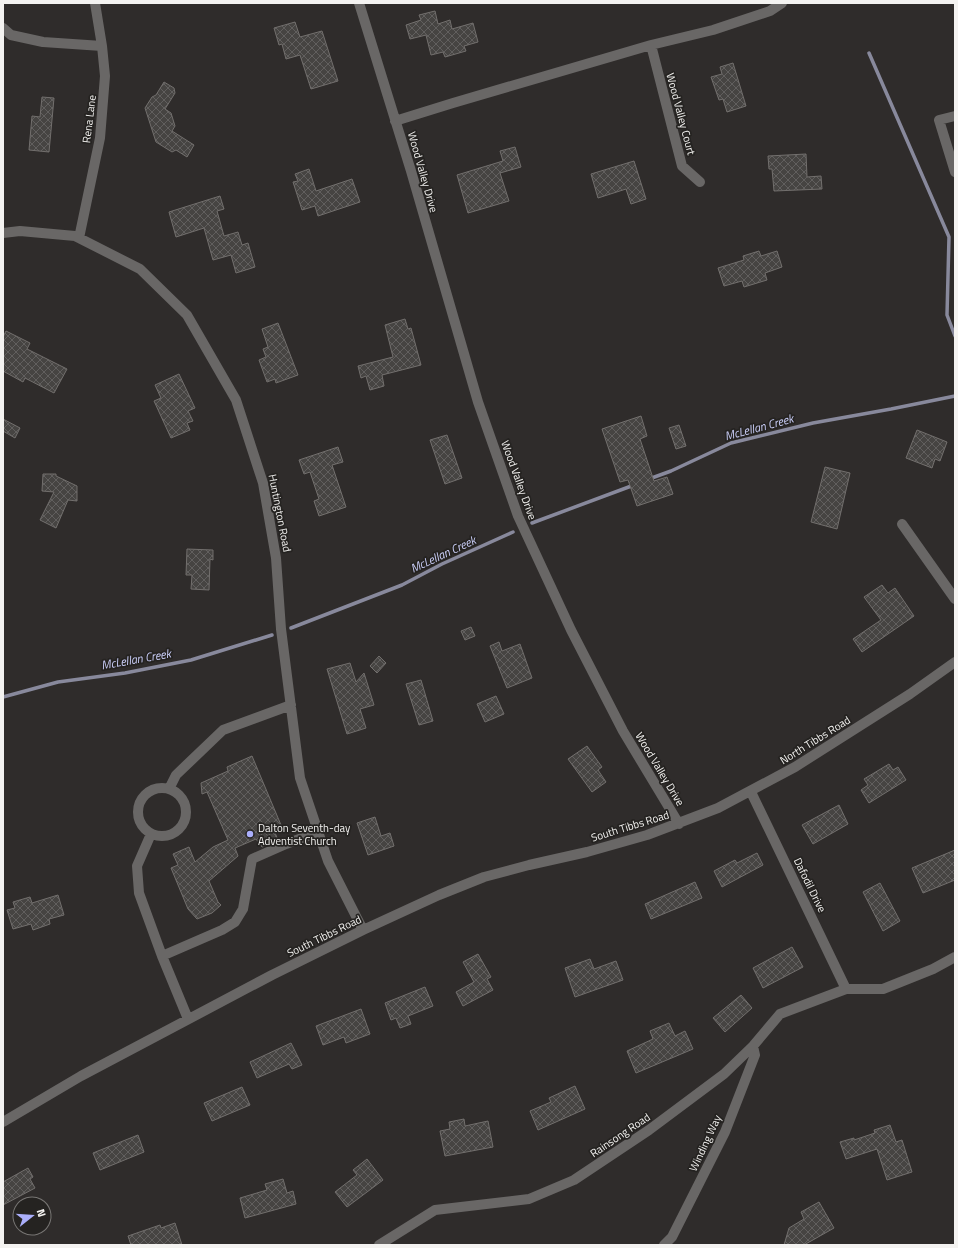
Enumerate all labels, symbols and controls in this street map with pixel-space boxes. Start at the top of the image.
street label: Wood Valley Court [662,71,700,157]
street label: Rena Lane [78,94,100,144]
street label: Wood Valley Drive [404,130,442,215]
water label: McLellan Creek [722,408,797,445]
street label: Wood Valley Drive [497,438,541,522]
street label: Huntington Road [265,473,295,553]
water label: McLellan Creek [407,530,481,578]
water label: McLellan Creek [100,643,174,674]
street label: North Tibbs Road [777,712,853,768]
street label: Wood Valley Drive [632,729,689,809]
street label: South Tibbs Road [589,806,671,845]
place label: Dalton Seventh-day Adventist Church [258,820,351,849]
marker: Dalton Seventh-day Adventist Church [245,829,255,839]
street label: Dafodil Drive [790,855,830,916]
street label: South Tibbs Road [284,911,364,961]
street label: Rainsong Road [587,1109,653,1161]
street label: Winding Way [685,1112,725,1174]
north arrow [12,1196,52,1236]
text: N [33,1207,50,1219]

